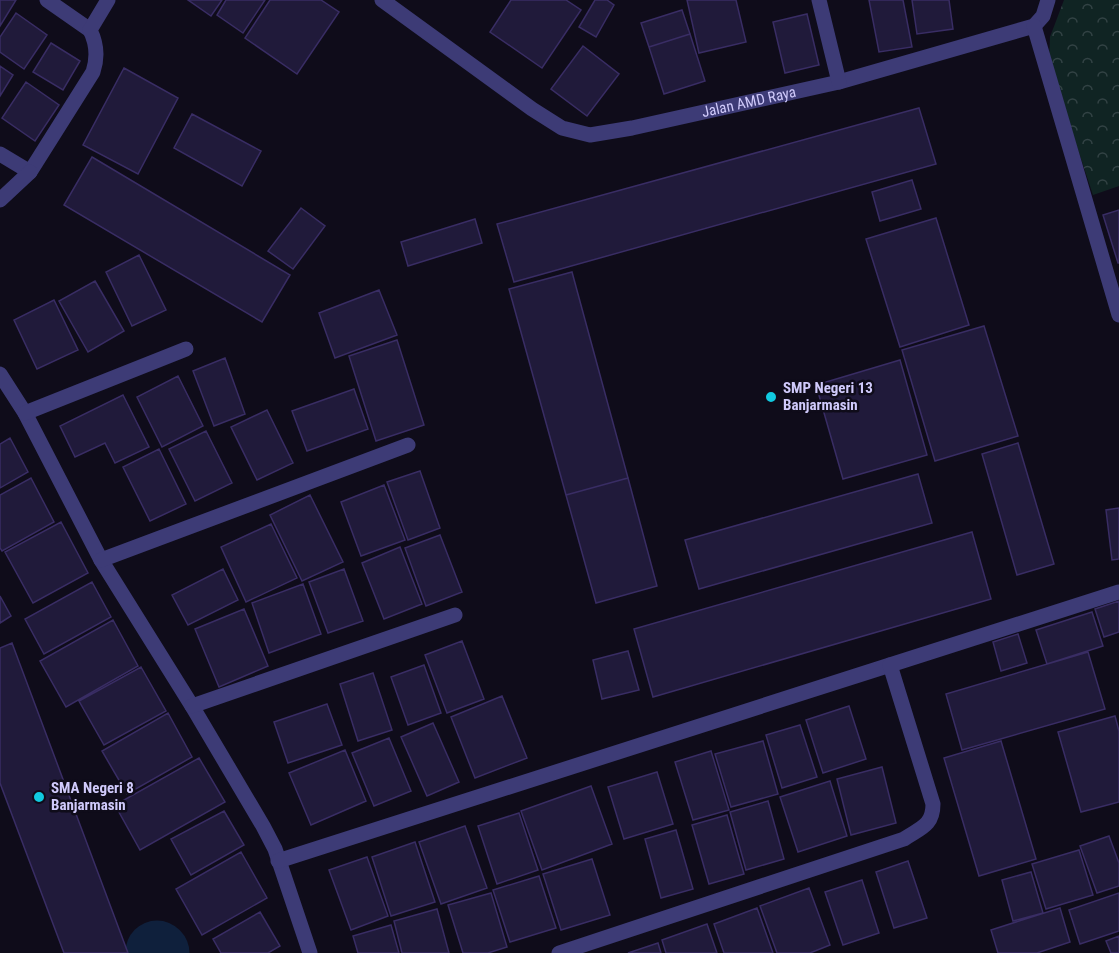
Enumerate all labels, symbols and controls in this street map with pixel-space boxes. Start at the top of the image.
street label: Jalan AMD Raya [700,83,798,121]
place label: SMP Negeri 13 Banjarmasin [783,379,873,414]
marker: SMP Negeri 13 Banjarmasin [764,390,778,404]
place label: SMA Negeri 8 Banjarmasin [51,779,134,814]
marker: SMA Negeri 8 Banjarmasin [32,790,46,804]

